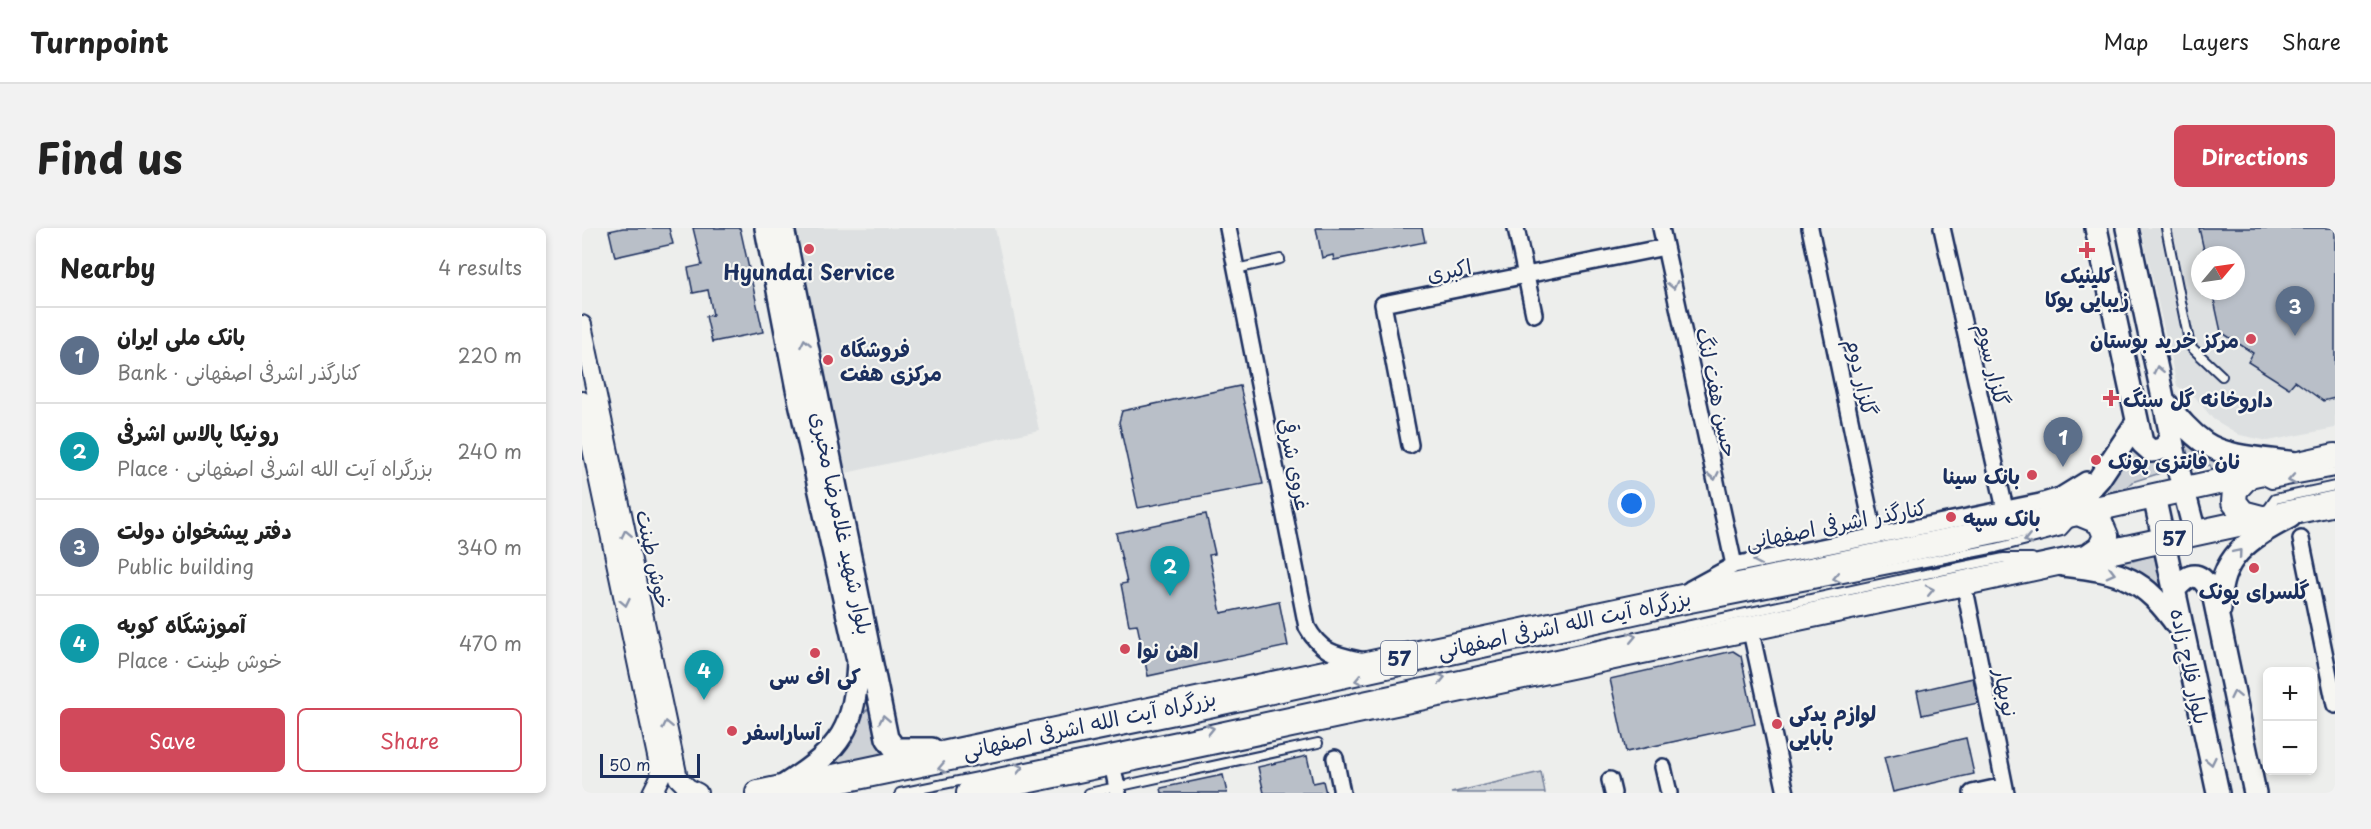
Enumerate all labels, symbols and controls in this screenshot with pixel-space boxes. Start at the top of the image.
text: Turnpoint [30,20,169,63]
text: Map [2104,25,2148,57]
text: Layers [2181,25,2249,57]
text: Share [2282,25,2341,57]
text: Find us [36,125,183,188]
button: Directions [2174,125,2335,187]
marker: کلینیک زیبایی یوکا [2078,241,2096,259]
marker: Hyundai Service [802,242,816,256]
north arrow [2191,246,2245,300]
text: Nearby [60,248,155,287]
street label: اکبری [1424,249,1474,289]
text: 4 results [438,252,522,282]
place label: Hyundai Service [723,255,895,287]
place label: کلینیک زیبایی یوکا [2045,258,2129,314]
one-way arrow [1666,280,1679,290]
pin: 3 [2276,286,2314,336]
text: بانک ملی ایران [117,319,245,352]
street label: گلزار سوم [1967,319,2019,409]
place label: مرکز خرید بوستان [2090,323,2239,355]
street label: حسن هفت لنگ [1689,324,1747,460]
place label: فروشگاه مرکزی هفت [840,332,942,388]
marker: مرکز خرید بوستان [2244,332,2258,346]
street label: گلزار دوم [1837,335,1887,419]
one-way arrow [799,338,812,348]
text: 1 [75,340,84,370]
text: 220 m [458,340,522,370]
marker: فروشگاه مرکزی هفت [821,353,835,367]
text: Bank · کنارگذر اشرفی اصفهانی [117,357,361,387]
one-way arrow [2153,366,2166,376]
place label: داروخانه گل سنگ [2123,382,2273,414]
marker: داروخانه گل سنگ [2104,391,2118,405]
street label: بلوار شهید غلامرضا مخبری [804,408,882,638]
text: رونیکا پالاس اشرفی [117,415,279,448]
street label: غروی شرقی [1271,415,1321,513]
pin: 1 [2044,418,2082,467]
text: 2 [72,436,87,466]
text: 240 m [457,436,522,466]
place label: نان فانتزی پونک [2108,444,2240,476]
text: Place · بزرگراه آیت الله اشرفی اصفهانی [117,453,433,483]
marker: نان فانتزی پونک [2089,453,2103,467]
place label: بانک سینا [1943,459,2020,491]
marker: بانک سینا [2025,468,2039,482]
one-way arrow [1707,471,1720,481]
one-way arrow [2287,473,2297,486]
your location [1617,489,1646,518]
street label: کنارگذر اشرفی اصفهانی [1743,490,1929,556]
place label: بانک سپه [1963,501,2041,533]
street label: خوش طینت [629,507,681,611]
marker: بانک سپه [1944,510,1958,524]
text: دفتر پیشخوان دولت [117,513,292,546]
road number: 57 [2156,521,2192,555]
one-way arrow [621,529,634,539]
text: 3 [73,532,86,562]
text: 340 m [457,532,522,562]
one-way arrow [2024,533,2034,546]
pin: 2 [1150,546,1190,596]
one-way arrow [2230,549,2241,560]
text: Public building [117,551,254,581]
one-way arrow [1752,553,1762,566]
marker: گلسرای پونک [2247,561,2261,575]
one-way arrow [2106,565,2116,578]
one-way arrow [1832,571,1842,584]
place label: گلسرای پونک [2199,574,2310,606]
street label: بزرگراه آیت الله اشرفی اصفهانی [1434,580,1694,666]
one-way arrow [1925,584,1935,597]
one-way arrow [617,597,630,607]
street label: بلوار فلاح زاده [2163,605,2219,727]
text: آموزشگاه کوبه [117,607,246,640]
text: 4 [73,628,86,658]
text: 470 m [459,628,522,658]
one-way arrow [1627,631,1637,644]
place label: اهن نوا [1137,633,1198,665]
road number: 57 [1381,641,1417,675]
marker: اهن نوا [1118,642,1132,656]
text: Place · خوش طینت [117,645,282,675]
marker: کی اف سی [808,646,822,660]
pin: 4 [684,650,724,700]
place label: کی اف سی [769,659,862,691]
street label: نوبهار [1986,664,2027,719]
map controls [2263,667,2317,775]
button: + [2263,667,2317,721]
one-way arrow [1436,672,1446,685]
one-way arrow [1354,673,1364,686]
street label: بزرگراه آیت الله اشرفی اصفهانی [959,680,1219,766]
one-way arrow [2229,690,2242,700]
place label: لوازم یدکی بابایی [1789,696,1876,752]
button: Save [60,708,285,772]
button: Share [297,708,522,772]
one-way arrow [878,714,891,724]
place label: آساراسفر [742,715,822,747]
marker: لوازم یدکی بابایی [1770,717,1784,731]
one-way arrow [661,720,674,730]
button: − [2263,721,2317,775]
marker: آساراسفر [725,724,739,738]
one-way arrow [1205,724,1215,737]
scale bar [600,751,700,778]
text: 50 m [609,752,650,776]
one-way arrow [2204,756,2217,766]
one-way arrow [937,761,947,774]
one-way arrow [1014,762,1024,775]

